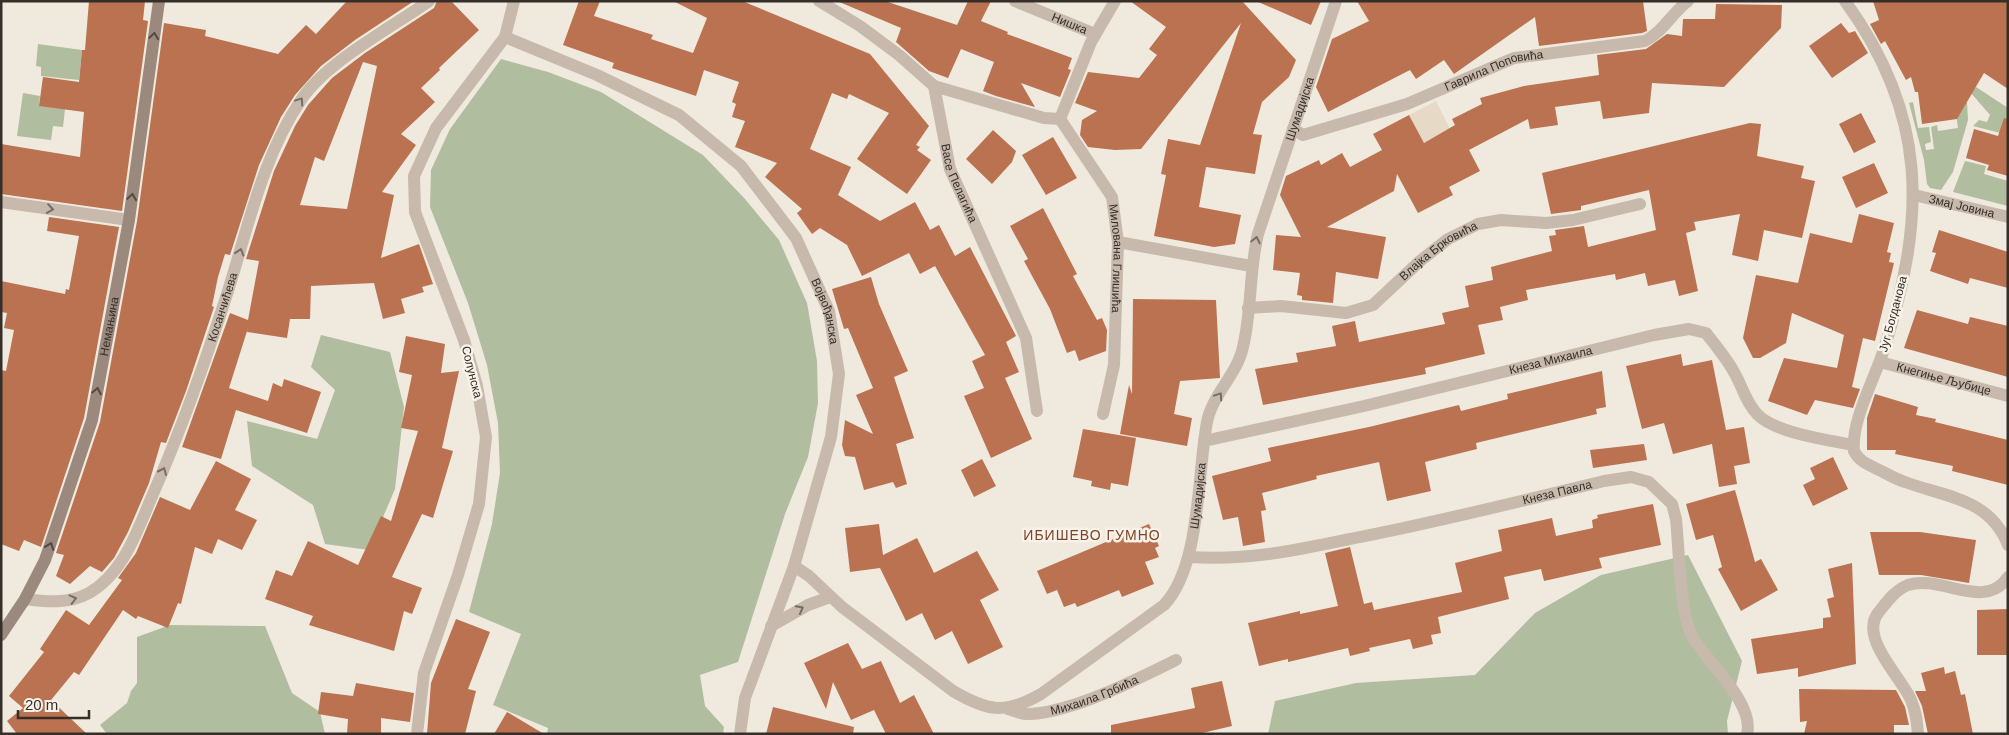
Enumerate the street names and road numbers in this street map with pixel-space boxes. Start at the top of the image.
street label: Нишка [1050,10,1090,37]
street label: Гаврила Поповића [1443,47,1544,94]
street label: Шумадијска [1283,75,1317,143]
street label: Васе Пелагића [938,142,980,225]
street label: Змај Јовина [1927,192,1996,221]
street label: Милована Глишића [1106,203,1125,313]
street label: Влајка Брковића [1397,218,1480,284]
street label: Косанчићева [205,271,240,344]
street label: Југ Богданова [1876,274,1910,353]
street label: Војвођанска [808,276,841,345]
street label: Немањина [97,295,122,357]
street label: Кнеза Михаила [1508,343,1594,377]
street label: Солунска [459,345,485,400]
street label: Кнегиње Љубице [1895,360,1993,398]
street label: Шумадијска [1187,462,1209,530]
street label: Кнеза Павла [1521,477,1594,507]
street label: Михаила Грбића [1049,672,1141,718]

